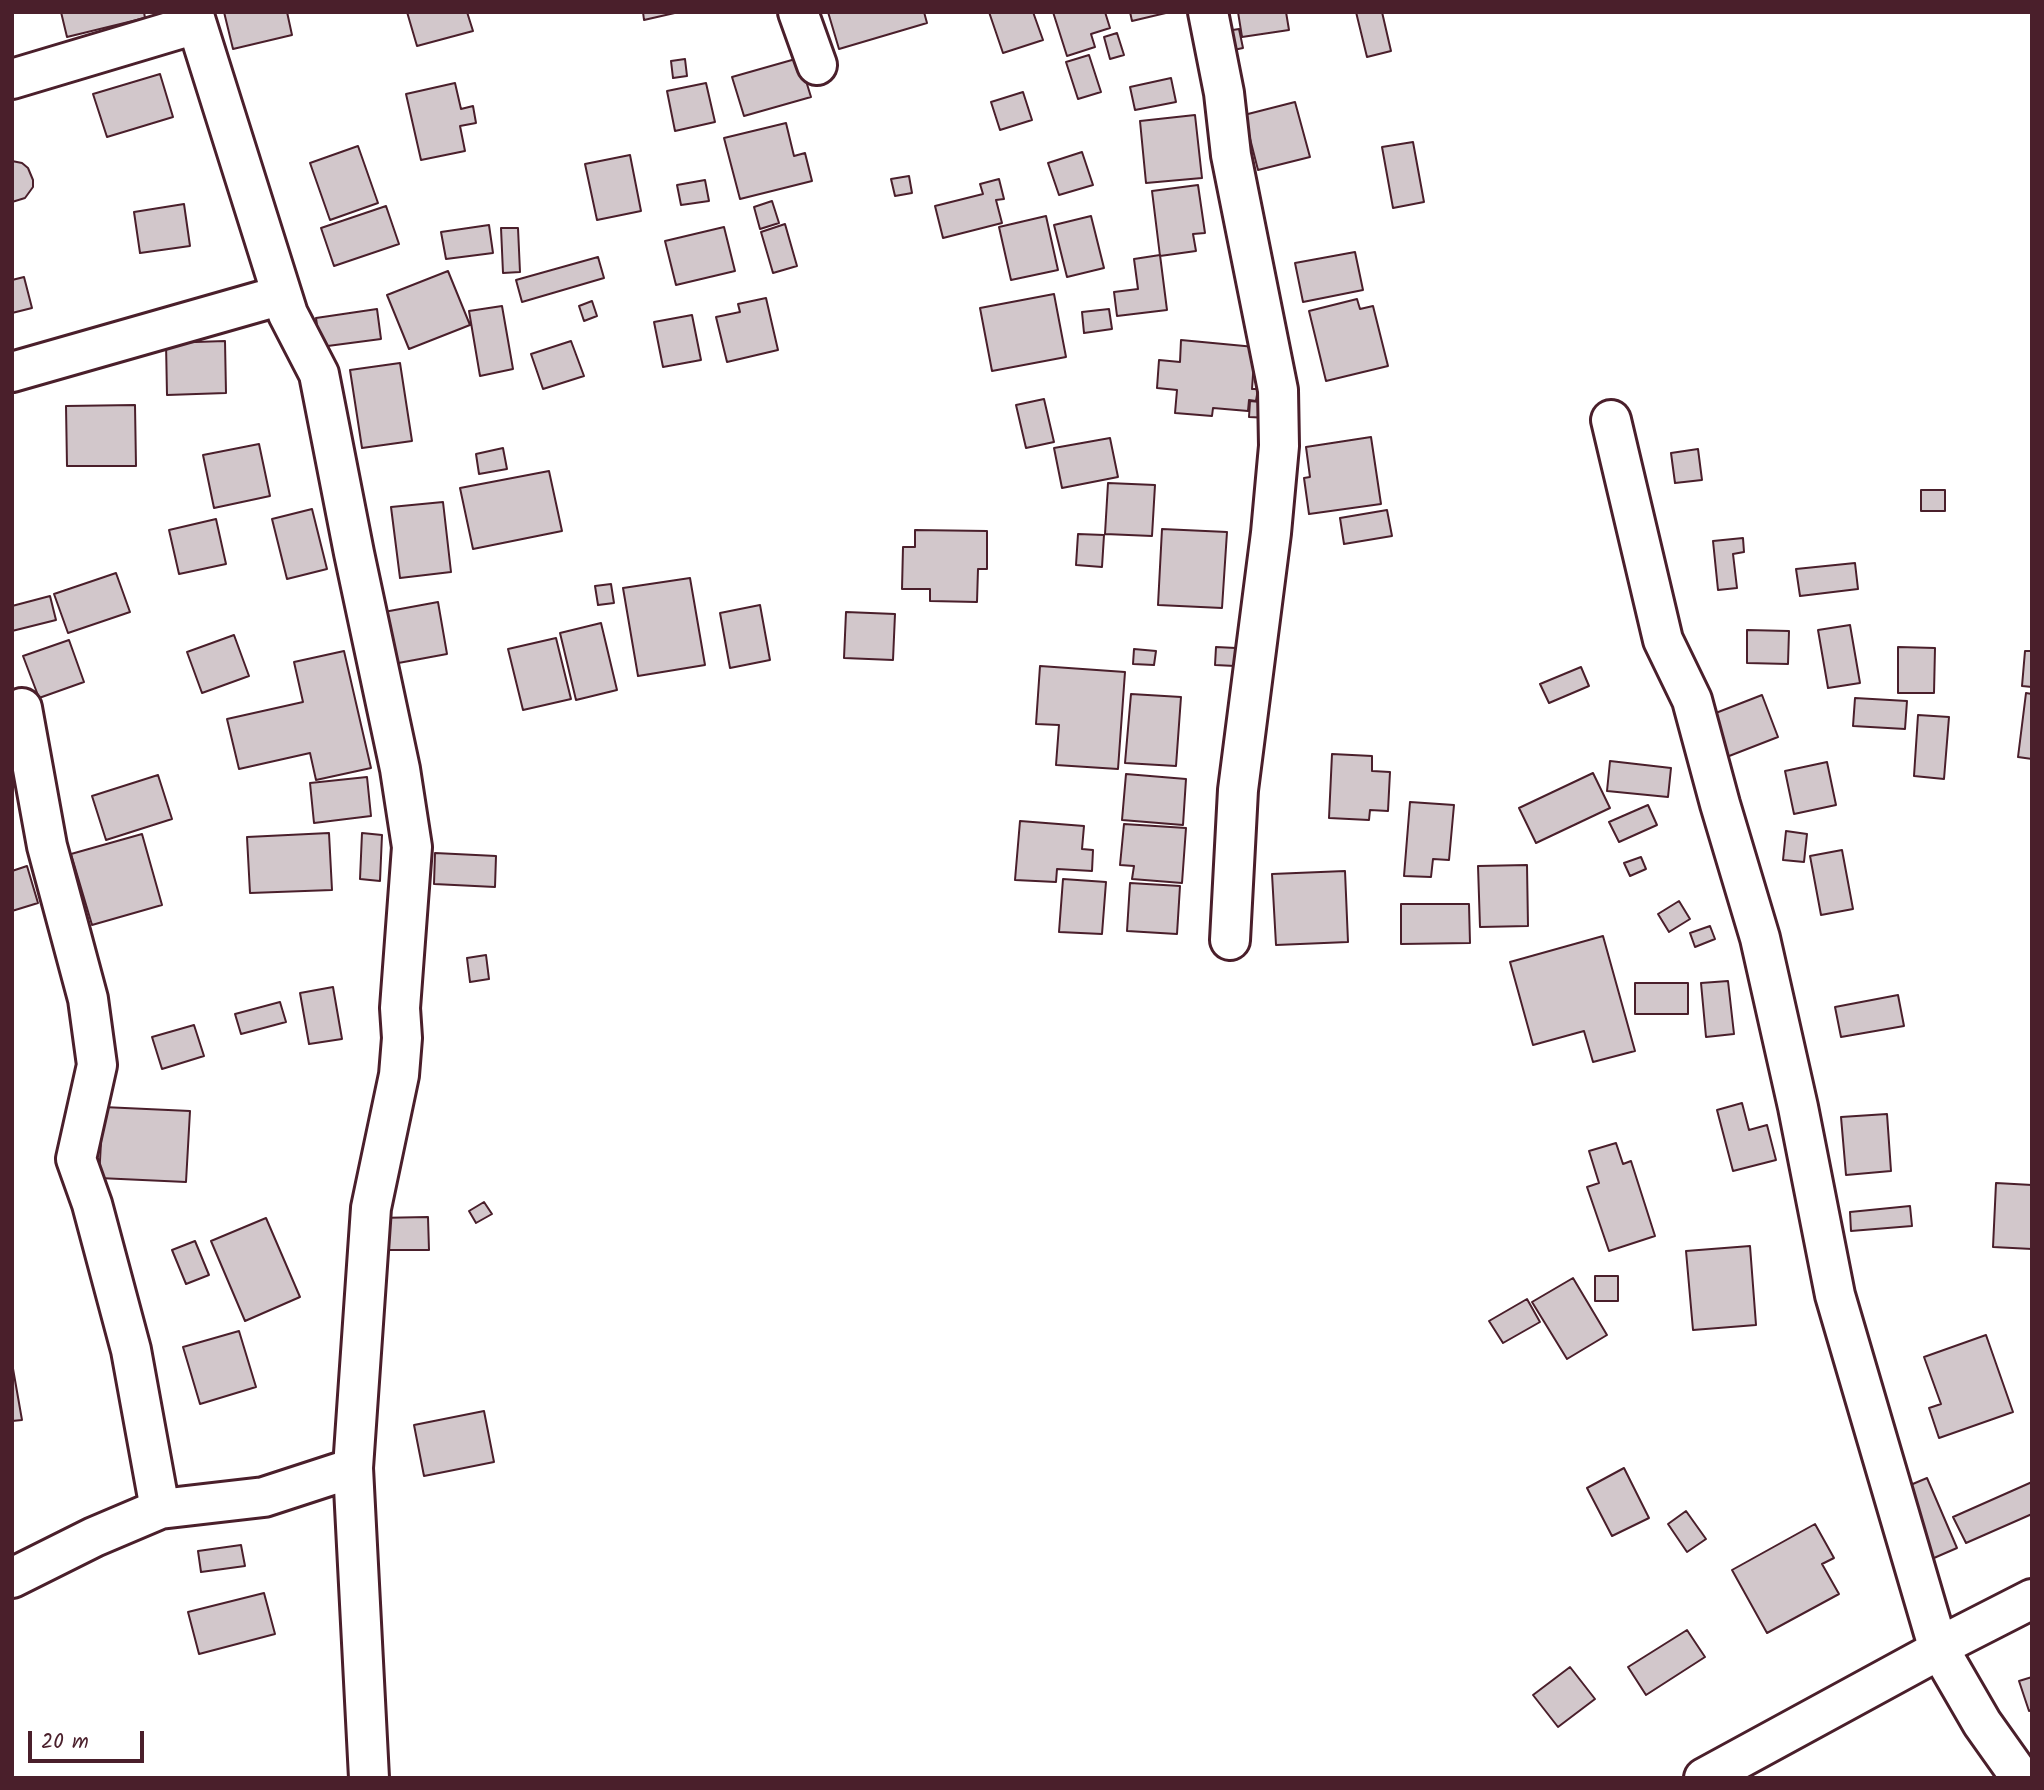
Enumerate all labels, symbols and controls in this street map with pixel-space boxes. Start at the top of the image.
scale bar [32,1716,147,1760]
text: 20 m [41,1726,89,1759]

